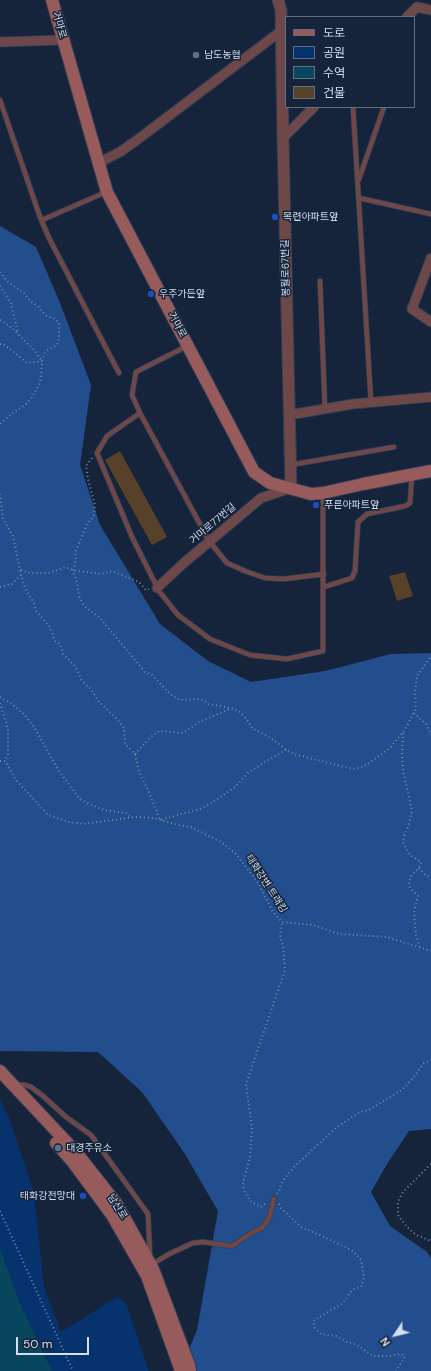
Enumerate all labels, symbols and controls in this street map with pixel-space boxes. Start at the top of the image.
street label: 거마로 [49,10,69,40]
legend [285,16,415,108]
text: 도로 [323,25,345,41]
text: 공원 [323,45,345,61]
place label: 남도농협 [204,49,241,61]
marker: 남도농협 [191,50,201,60]
text: 수역 [323,65,345,81]
text: 건물 [323,85,345,101]
place label: 목련아파트앞 [283,211,338,223]
marker: 목련아파트앞 [270,212,280,222]
street label: 봉월로67번길 [280,239,292,297]
place label: 우주가든앞 [159,288,205,300]
marker: 우주가든앞 [146,289,156,299]
street label: 거마로 [165,310,189,340]
place label: 푸른아파트앞 [324,499,379,511]
marker: 푸른아파트앞 [311,500,321,510]
street label: 거마로77번길 [187,501,239,547]
street label: 태화강변 트래킹 [243,853,289,915]
place label: 대경주유소 [66,1142,112,1154]
marker: 대경주유소 [53,1143,63,1153]
place label: 태화강전망대 [20,1190,75,1202]
marker: 태화강전망대 [78,1191,88,1201]
street label: 남산로 [104,1192,130,1222]
north arrow [375,1315,415,1355]
scale bar [18,1329,91,1355]
text: N [377,1335,393,1349]
text: 50 m [23,1336,52,1352]

